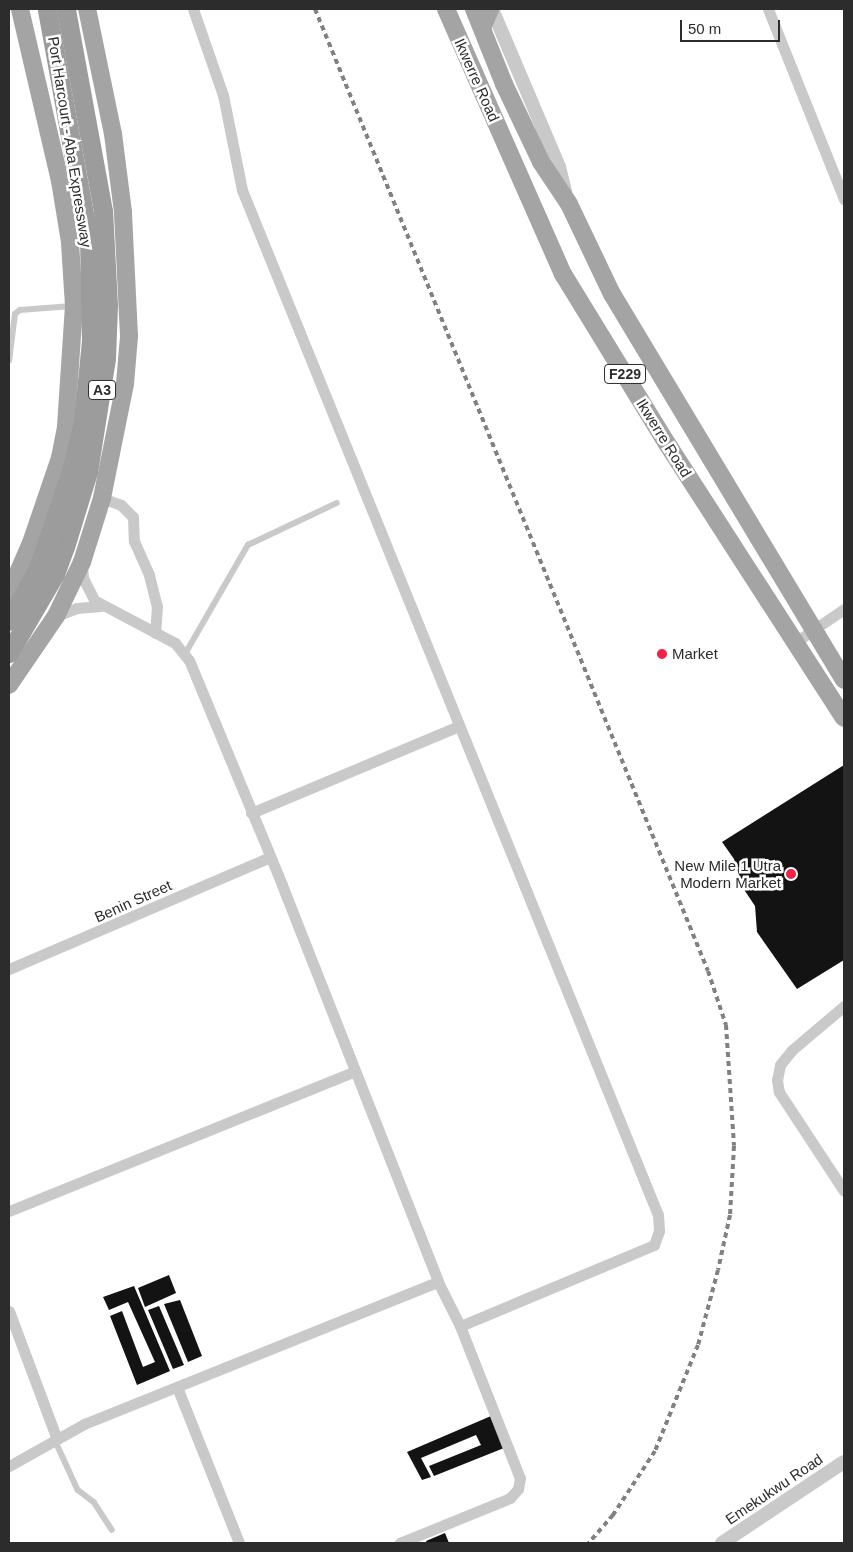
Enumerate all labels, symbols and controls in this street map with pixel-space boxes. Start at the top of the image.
scale bar [683,10,783,42]
text: 50 m [688,20,721,37]
street label: Port Harcourt - Aba Expressway [44,35,96,249]
street label: Ikwerre Road [451,36,503,124]
road number: F229 [604,362,646,386]
road number: A3 [87,378,117,402]
street label: Ikwerre Road [633,395,695,481]
place label: Market [672,645,718,663]
marker: Market [656,648,668,660]
place label: New Mile 1 Utra Modern Market [674,856,781,891]
marker: New Mile 1 Utra Modern Market [785,868,797,880]
street label: Benin Street [92,876,174,926]
street label: Emekukwu Road [722,1450,826,1528]

